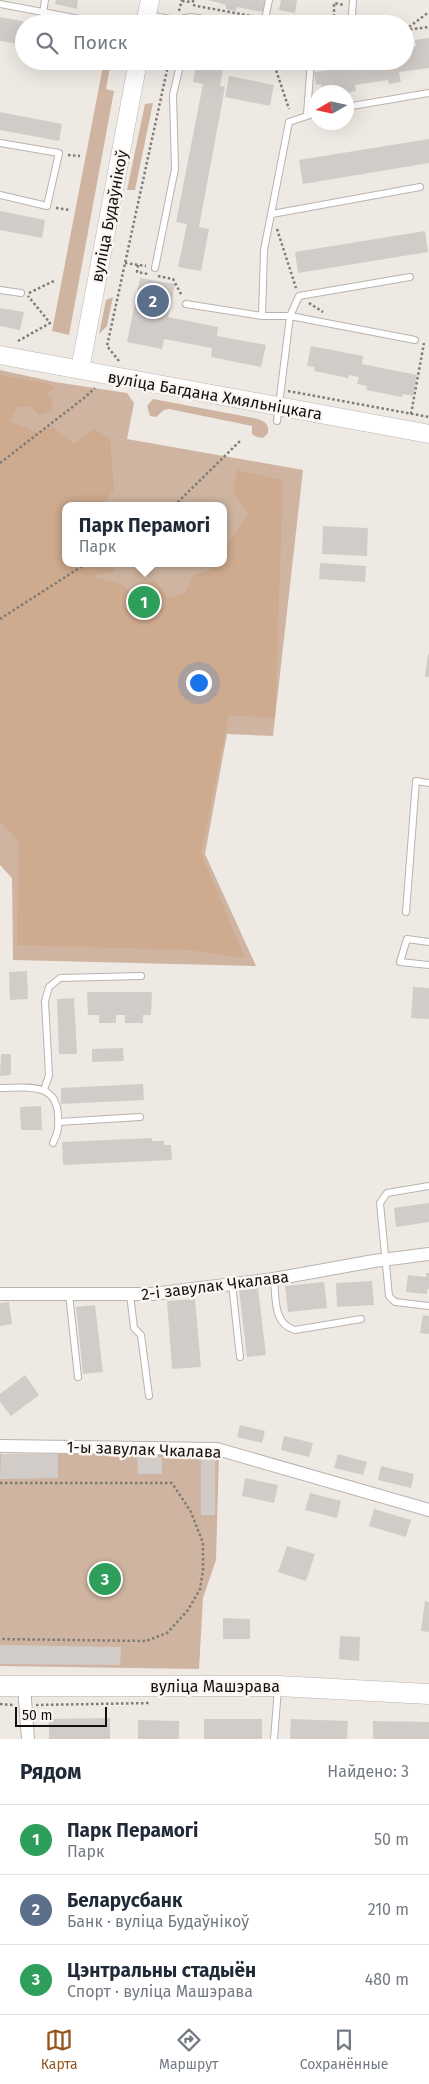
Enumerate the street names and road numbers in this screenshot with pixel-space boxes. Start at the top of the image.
street label: вуліца Будаўнікоў [87,148,132,284]
street label: вуліца Багдана Хмяльніцкага [106,367,324,424]
street label: 2-і завулак Чкалава [140,1267,290,1304]
street label: 1-ы завулак Чкалава [66,1437,222,1462]
street label: вуліца Машэрава [150,1677,280,1696]

